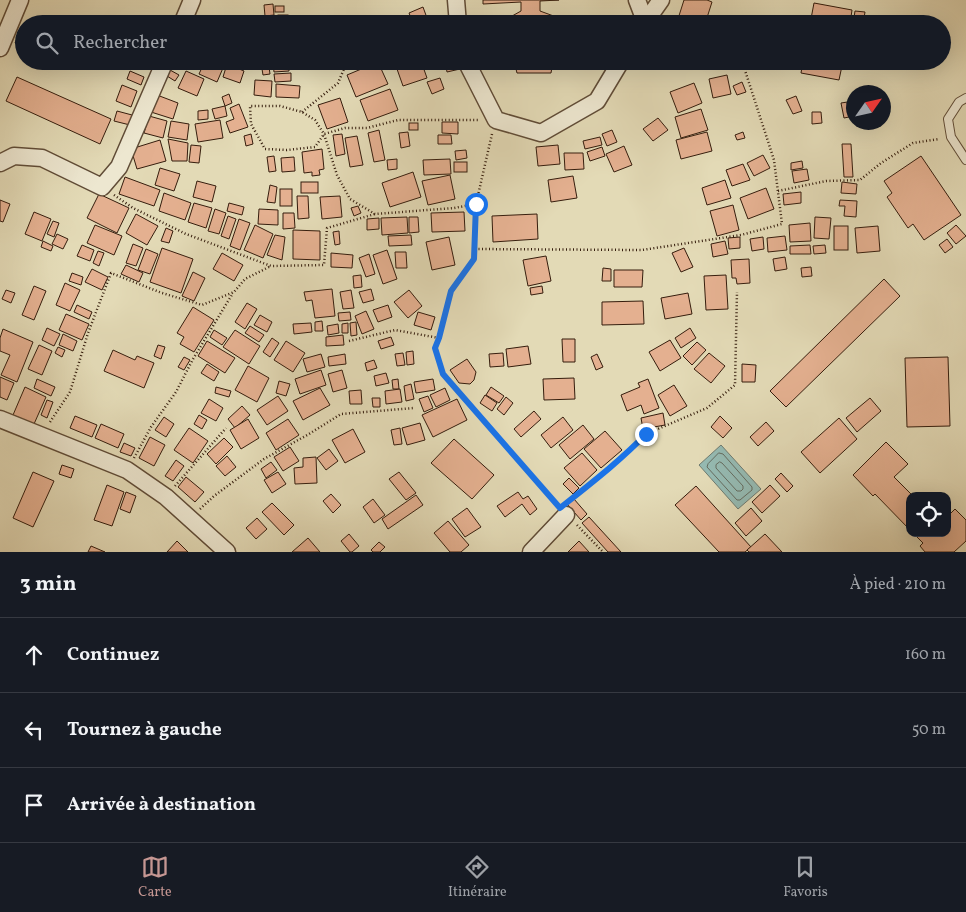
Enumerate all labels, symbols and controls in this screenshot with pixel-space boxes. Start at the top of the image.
search box [15,15,951,70]
icon: search [33,29,61,57]
text: Rechercher [73,30,167,56]
north arrow [846,85,891,130]
route start [465,193,488,216]
route end [635,423,658,446]
map controls [906,492,951,537]
button: locate [906,492,951,537]
text: 3 min [20,570,76,599]
text: À pied · 210 m [850,574,946,596]
icon: ahead [20,641,48,669]
text: Continuez [67,642,159,668]
text: 160 m [905,644,946,666]
icon: left [20,716,48,744]
text: Tournez à gauche [67,717,222,743]
text: 50 m [912,719,946,741]
icon: arrive [20,791,48,819]
text: Arrivée à destination [67,792,256,818]
tab: Carte [138,853,172,902]
tab: Itinéraire [448,853,507,902]
tab: Favoris [783,853,828,902]

